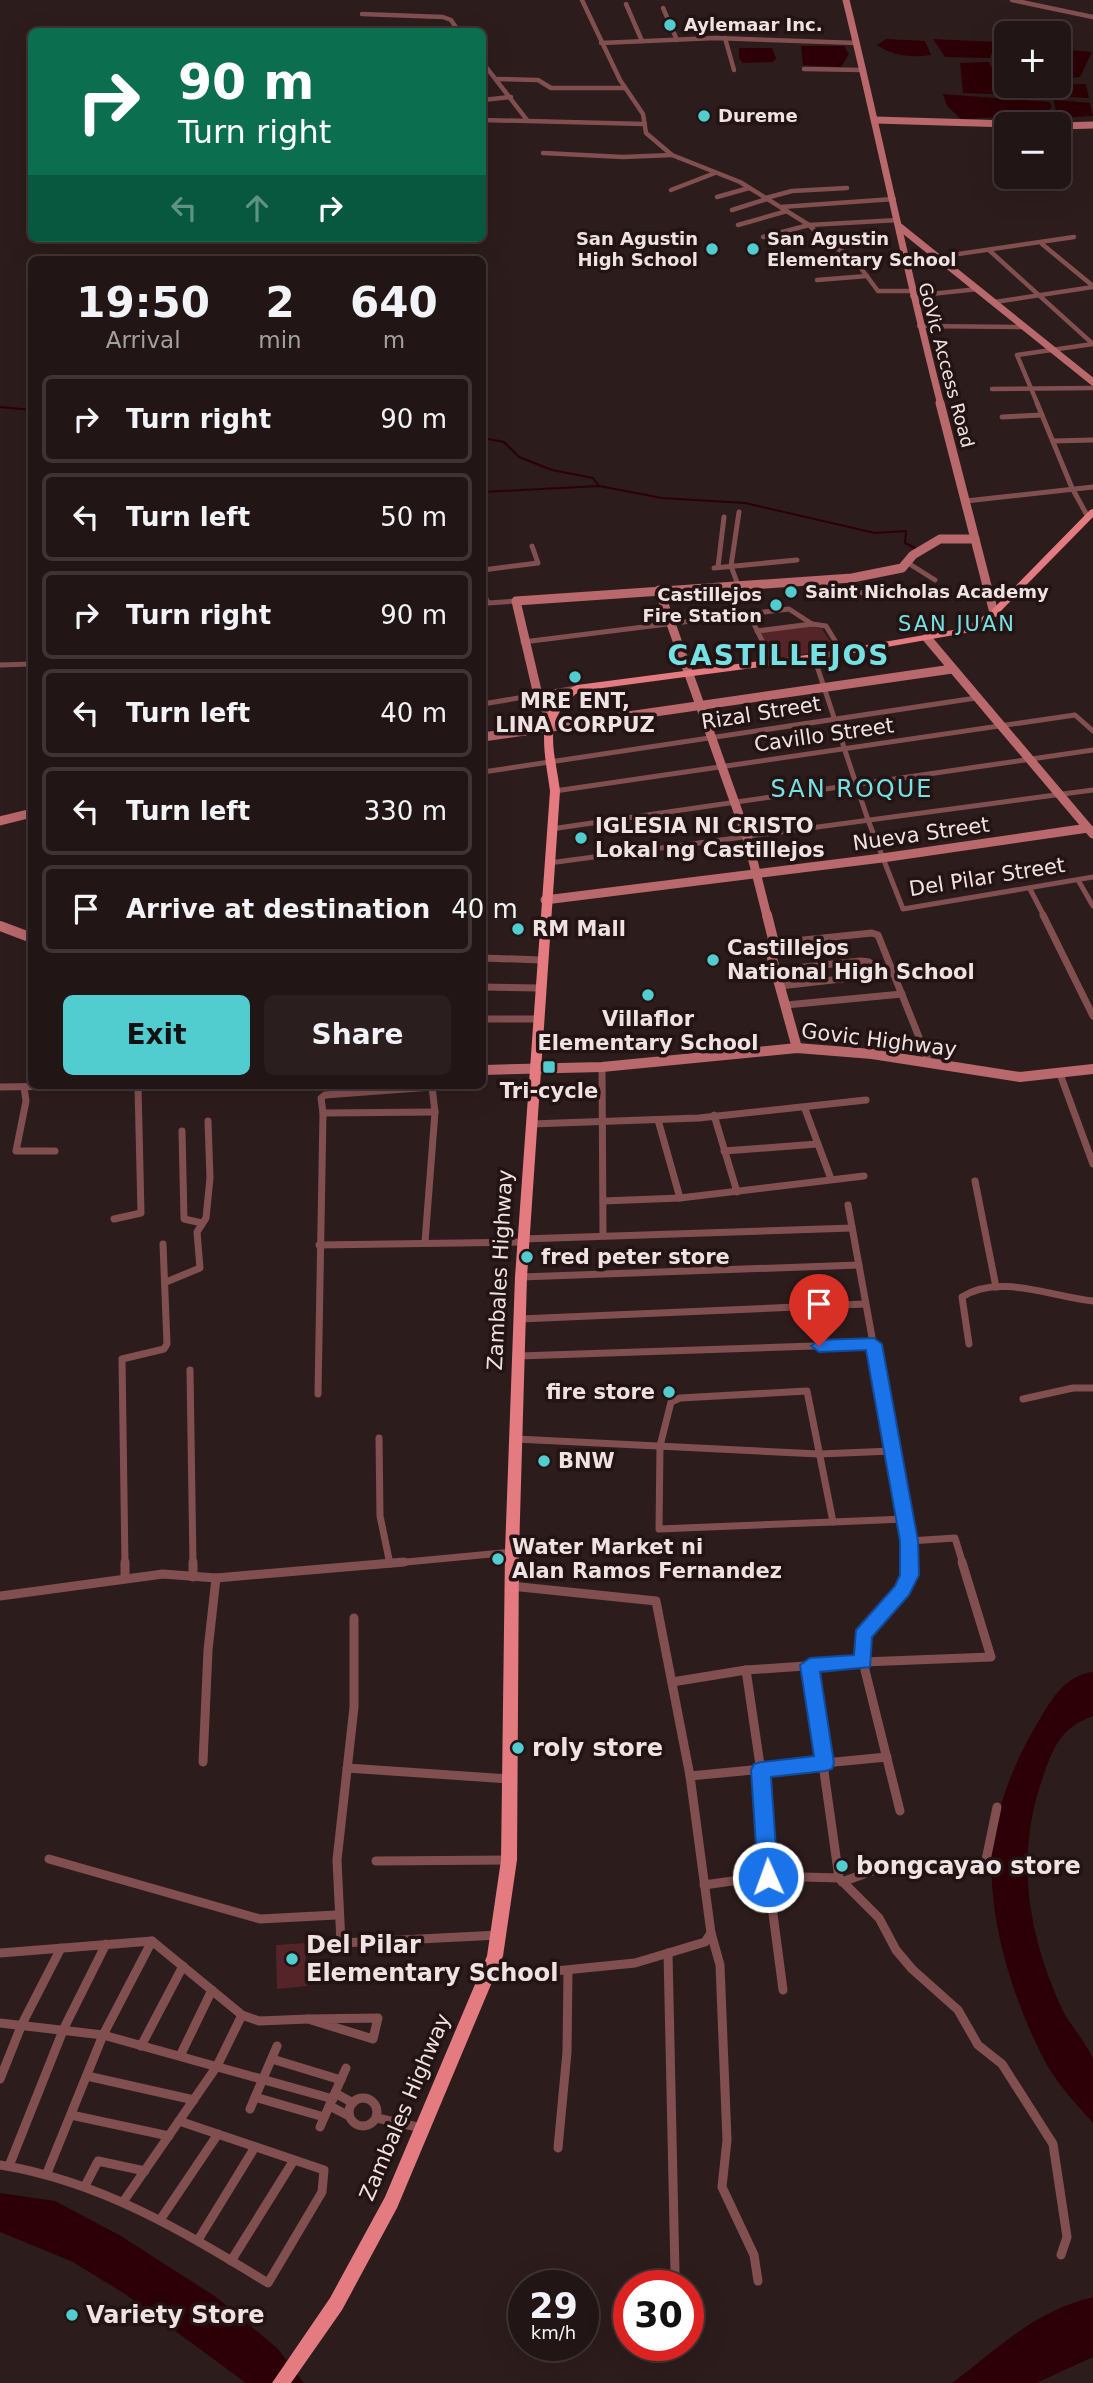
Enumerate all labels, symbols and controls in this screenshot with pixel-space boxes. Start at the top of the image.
place label: Aylemaar Inc. [684,14,823,35]
marker: Aylemaar Inc. [662,17,678,33]
map controls [994,21,1071,189]
button: + [994,21,1071,98]
text: 90 m [178,54,314,111]
icon: right [63,56,154,147]
place label: Dureme [718,105,798,126]
marker: Dureme [696,108,712,124]
button: − [994,112,1071,189]
text: Turn right [178,113,331,151]
icon: left [165,189,203,227]
icon: ahead [238,189,276,227]
icon: right [311,189,349,227]
place label: San Agustin High School [576,228,698,270]
place label: San Agustin Elementary School [767,228,956,270]
marker: San Agustin High School [704,241,720,257]
marker: San Agustin Elementary School [745,241,761,257]
text: 19:50 [76,278,210,327]
text: 2 [265,278,295,327]
text: 640 [350,278,438,327]
street label: GoVic Access Road [914,280,979,450]
text: Arrival [106,327,181,353]
text: min [258,327,302,353]
text: m [383,327,405,353]
icon: right [67,400,105,438]
text: Turn right [126,404,271,434]
text: 90 m [380,404,447,434]
icon: left [67,498,105,536]
text: Turn left [126,502,250,532]
text: 50 m [380,502,447,532]
place label: Saint Nicholas Academy [805,581,1049,602]
place label: Castillejos Fire Station [643,584,762,626]
marker: Saint Nicholas Academy [783,584,799,600]
icon: right [67,596,105,634]
marker: Castillejos Fire Station [768,597,784,613]
text: Turn right [126,600,271,630]
text: 90 m [380,600,447,630]
district label: SAN JUAN [898,612,1016,636]
district label: CASTILLEJOS [667,639,891,672]
marker: MRE ENT, LINA CORPUZ [567,669,583,685]
place label: MRE ENT, LINA CORPUZ [495,689,655,737]
street label: Rizal Street [700,692,822,734]
icon: left [67,694,105,732]
text: Turn left [126,698,250,728]
text: 40 m [380,698,447,728]
street label: Cavillo Street [753,713,895,757]
district label: SAN ROQUE [771,775,933,803]
icon: left [67,792,105,830]
text: Turn left [126,796,250,826]
text: 330 m [364,796,447,826]
street label: Nueva Street [851,813,991,855]
place label: IGLESIA NI CRISTO Lokal ng Castillejos [595,814,825,862]
marker: IGLESIA NI CRISTO Lokal ng Castillejos [573,830,589,846]
street label: Del Pilar Street [907,853,1067,901]
icon: arrive [67,890,105,928]
text: Arrive at destination [126,894,430,924]
text: 40 m [451,894,518,924]
place label: RM Mall [532,917,626,941]
marker: RM Mall [510,921,526,937]
place label: Castillejos National High School [727,936,975,984]
marker: Castillejos National High School [705,952,721,968]
marker: Villaflor Elementary School [640,987,656,1003]
button: Exit [63,995,250,1075]
button: Share [264,995,451,1075]
place label: Villaflor Elementary School [537,1007,759,1055]
street label: Govic Highway [800,1019,958,1061]
marker: Tri-cycle [541,1059,557,1075]
place label: Tri-cycle [500,1079,598,1103]
street label: Zambales Highway [483,1169,517,1371]
place label: fred peter store [541,1245,730,1269]
marker: fred peter store [519,1249,535,1265]
pin [789,1274,849,1346]
icon: arrive [800,1285,838,1323]
place label: fire store [546,1380,655,1404]
marker: fire store [661,1384,677,1400]
place label: BNW [558,1449,615,1473]
marker: BNW [536,1453,552,1469]
place label: Water Market ni Alan Ramos Fernandez [512,1535,782,1583]
marker: Water Market ni Alan Ramos Fernandez [490,1551,506,1567]
place label: roly store [532,1734,663,1762]
marker: roly store [510,1740,526,1756]
position arrow [731,1840,805,1914]
place label: bongcayao store [856,1852,1081,1880]
marker: bongcayao store [834,1858,850,1874]
place label: Del Pilar Elementary School [306,1931,559,1987]
marker: Del Pilar Elementary School [284,1951,300,1967]
street label: Zambales Highway [355,2010,455,2204]
speed limit sign: 30 [613,2270,704,2361]
text: 29 [529,2286,578,2326]
place label: Variety Store [86,2301,265,2329]
marker: Variety Store [64,2307,80,2323]
text: km/h [531,2322,576,2343]

